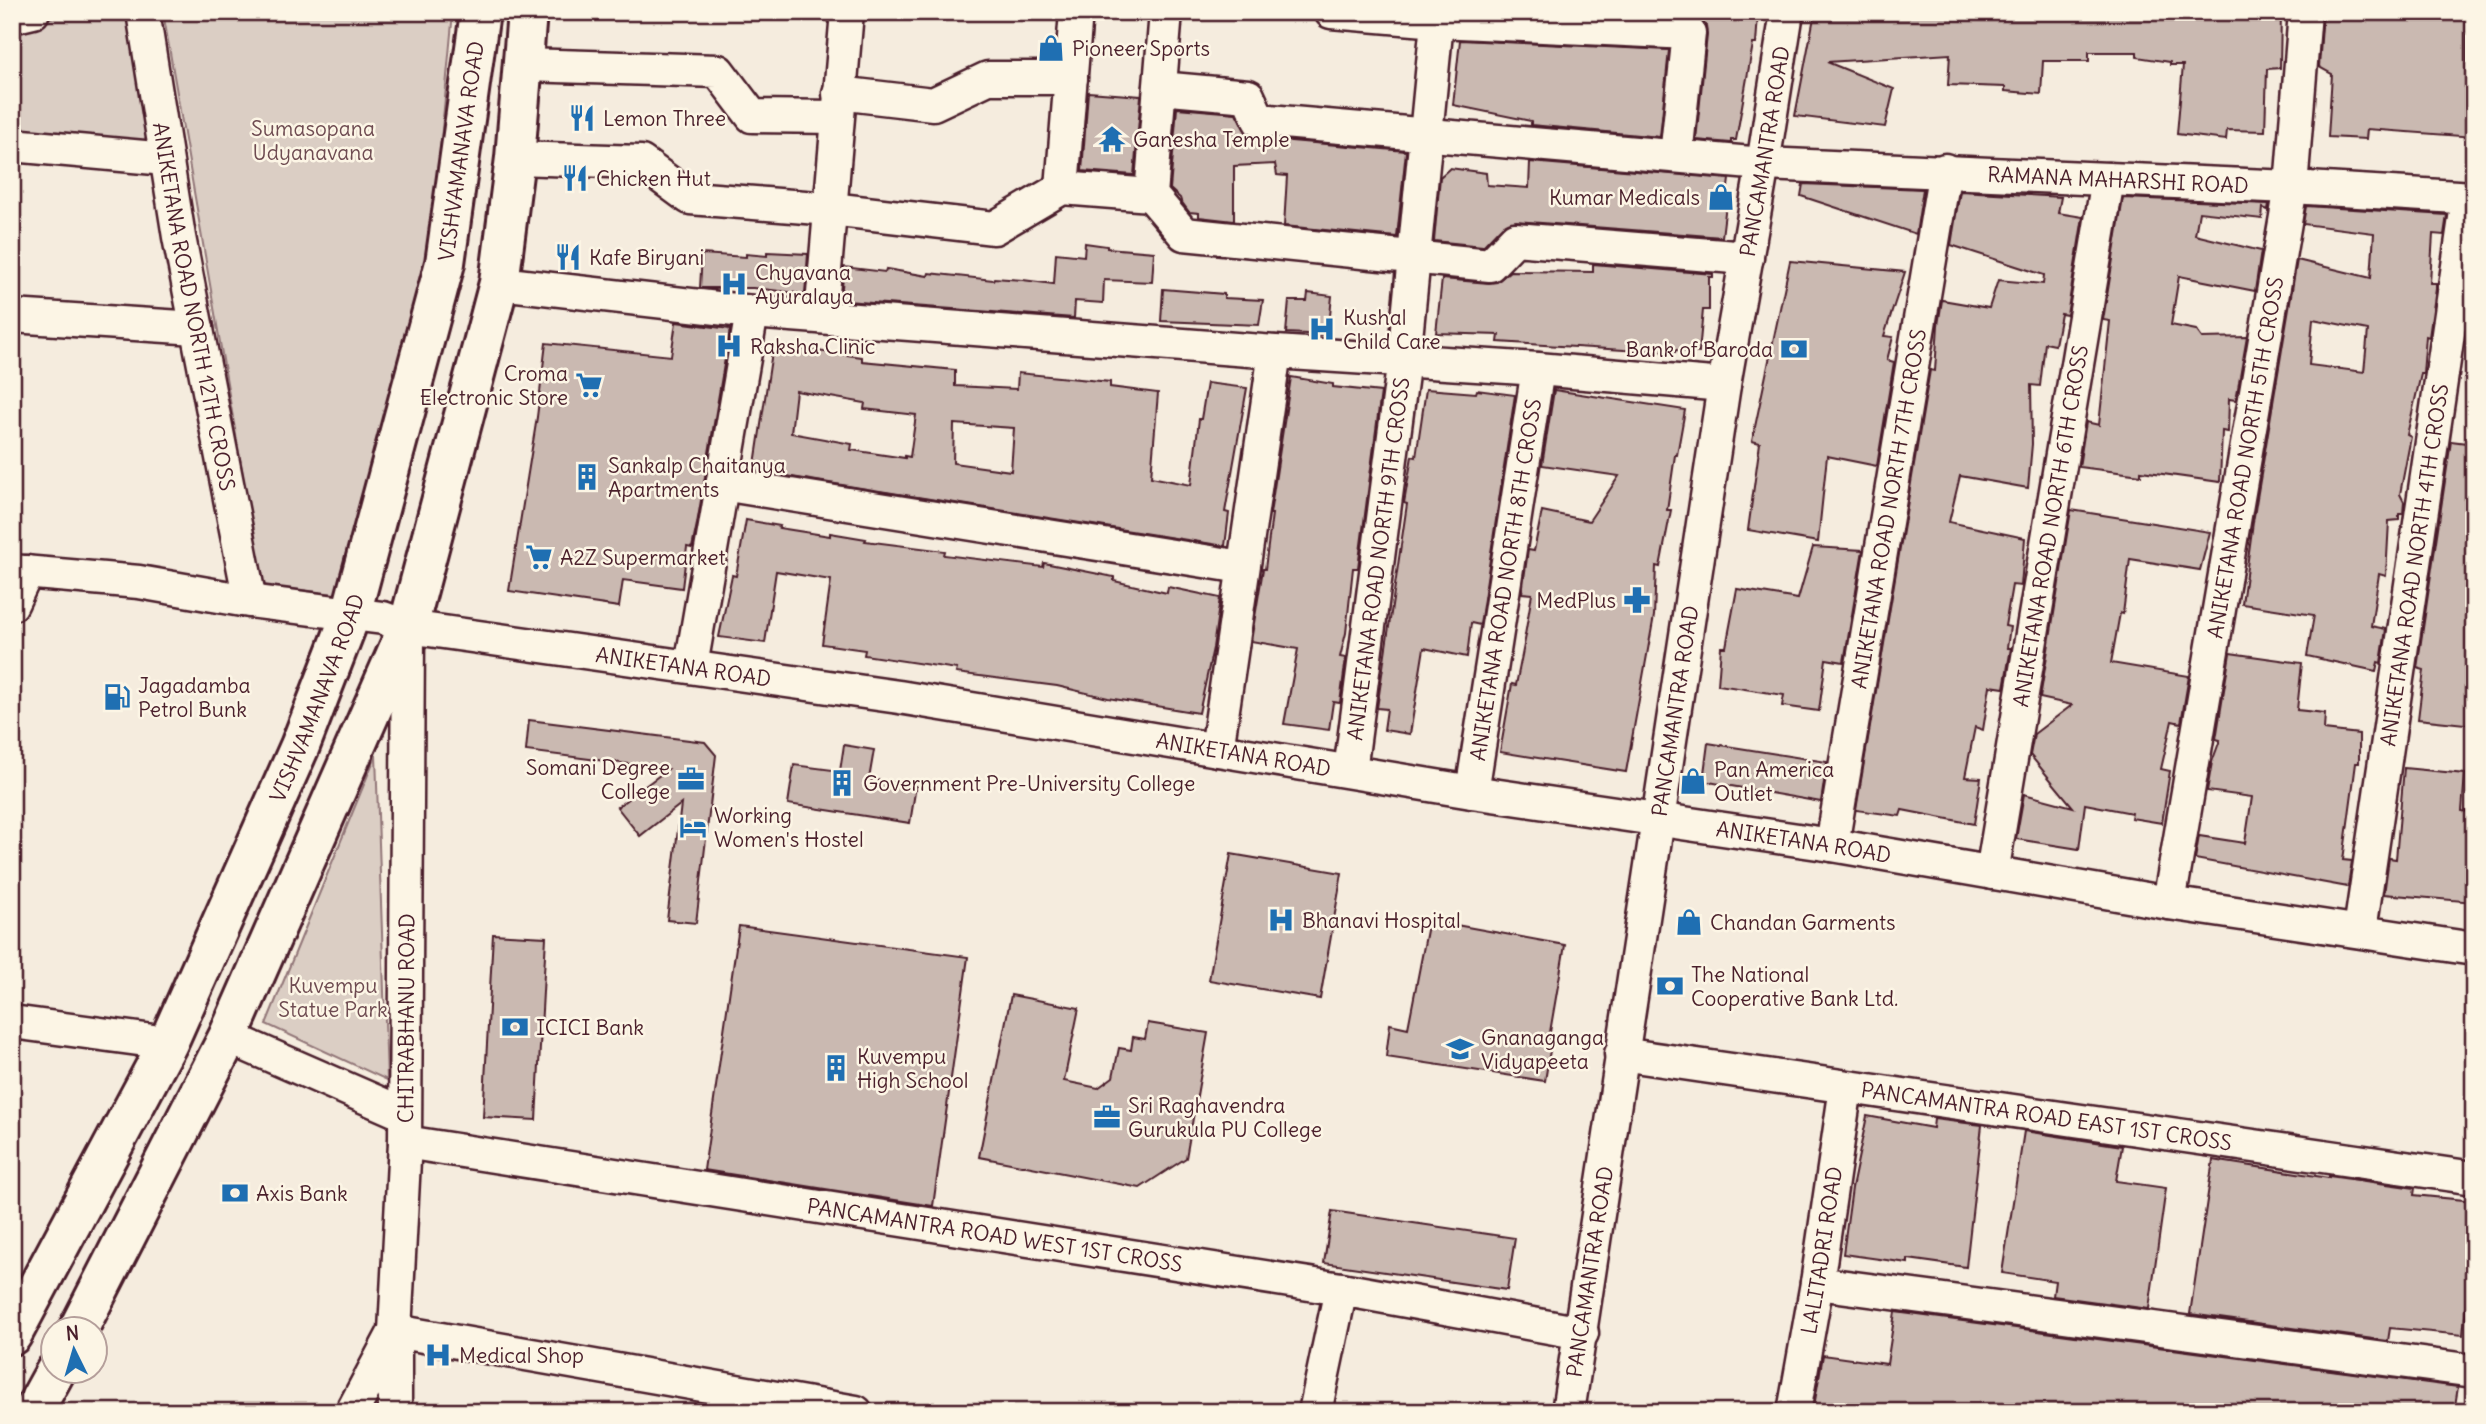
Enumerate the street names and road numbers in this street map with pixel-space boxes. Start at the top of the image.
street label: VISHVAMANAVA ROAD [432,39,489,263]
street label: PANCAMANTRA ROAD [1733,44,1795,259]
street label: ANIKETANA ROAD NORTH 12TH CROSS [147,120,242,493]
street label: RAMANA MAHARSHI ROAD [1987,160,2249,199]
street label: ANIKETANA ROAD NORTH 5TH CROSS [2201,275,2289,640]
street label: ANIKETANA ROAD NORTH 7TH CROSS [1845,327,1932,691]
street label: ANIKETANA ROAD NORTH 6TH CROSS [2007,343,2094,709]
street label: ANIKETANA ROAD NORTH 9TH CROSS [1341,376,1415,742]
street label: ANIKETANA ROAD NORTH 4TH CROSS [2374,382,2454,748]
street label: ANIKETANA ROAD NORTH 8TH CROSS [1464,397,1547,763]
street label: VISHVAMANAVA ROAD [263,591,369,806]
street label: PANCAMANTRA ROAD [1645,604,1704,818]
street label: ANIKETANA ROAD [594,640,773,692]
street label: ANIKETANA ROAD [1154,726,1333,782]
street label: ANIKETANA ROAD [1714,815,1893,868]
street label: CHITRABHANU ROAD [392,913,420,1123]
street label: PANCAMANTRA ROAD EAST 1ST CROSS [1859,1076,2234,1156]
street label: PANCAMANTRA ROAD [1560,1164,1619,1379]
street label: LALITADRI ROAD [1795,1165,1848,1336]
street label: PANCAMANTRA ROAD WEST 1ST CROSS [805,1192,1184,1277]

